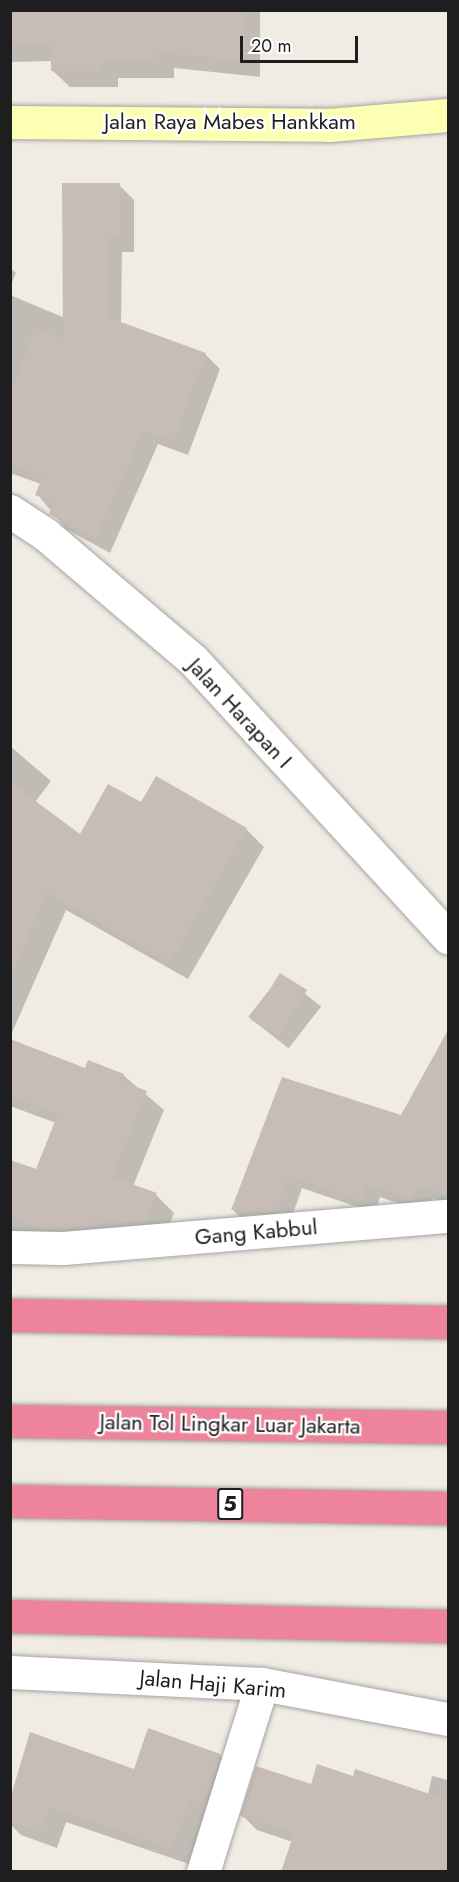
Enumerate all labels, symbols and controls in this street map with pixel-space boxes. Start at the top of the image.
scale bar [243,24,362,62]
text: 20 m [251,33,291,59]
street label: Jalan Raya Mabes Hankkam [104,109,356,135]
street label: Jalan Harapan I [182,653,298,773]
street label: Gang Kabbul [194,1213,318,1251]
street label: Jalan Tol Lingkar Luar Jakarta [99,1409,361,1439]
road number: 5 [216,1486,244,1522]
street label: Jalan Haji Karim [139,1664,287,1704]

